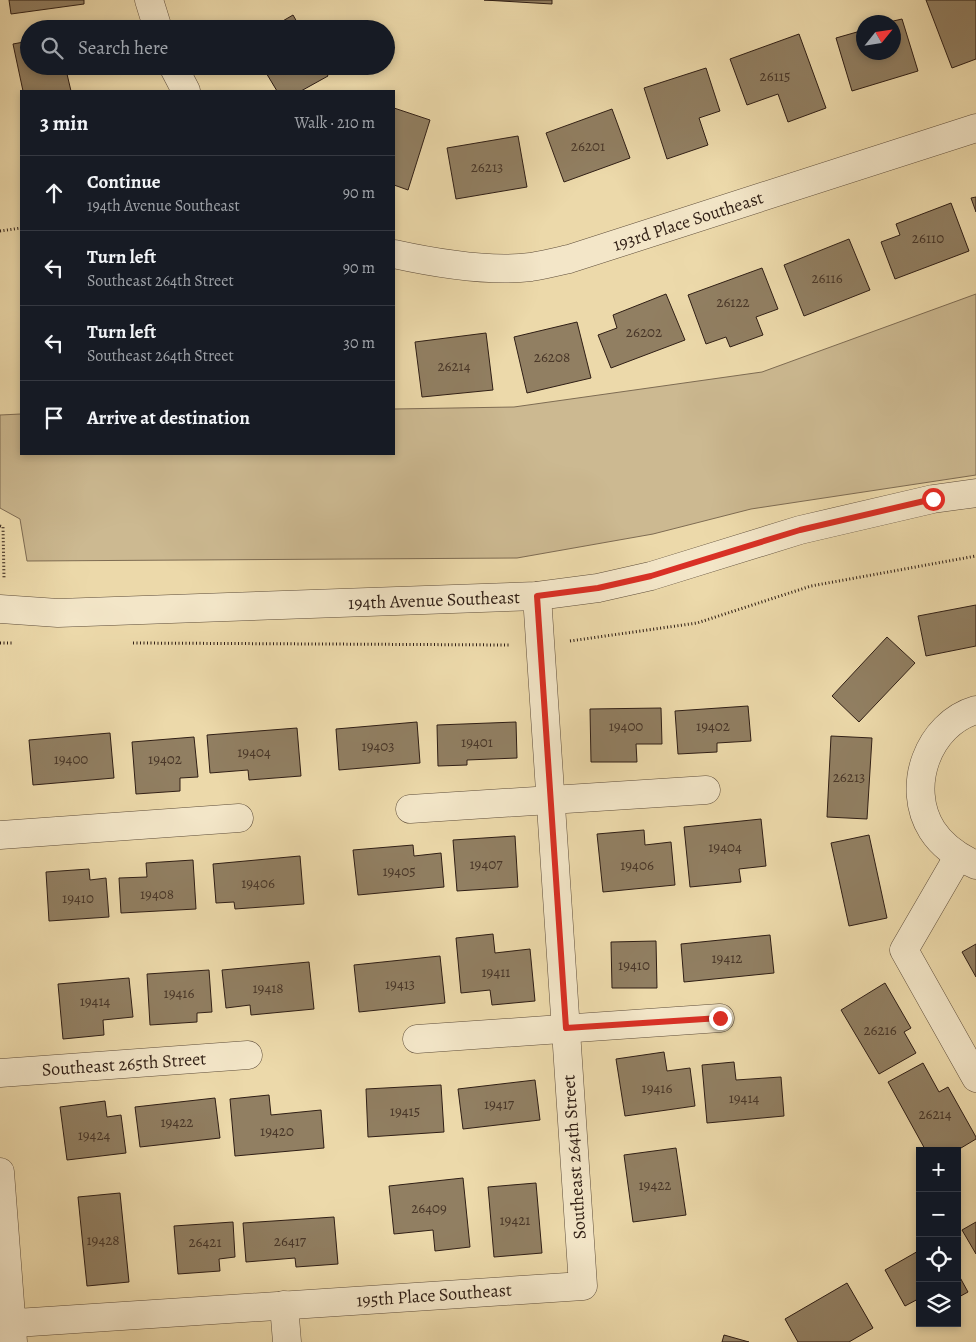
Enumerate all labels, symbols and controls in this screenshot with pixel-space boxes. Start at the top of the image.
north arrow [856,15,901,60]
search box [20,20,395,75]
icon: search [38,34,66,62]
text: Search here [78,35,168,61]
house number: 26115 [760,66,790,86]
text: 3 min [40,109,88,137]
text: Walk · 210 m [294,112,375,134]
house number: 26201 [571,136,605,156]
house number: 26213 [471,157,503,177]
text: Continue [87,169,161,195]
icon: ahead [40,179,68,207]
text: 90 m [343,182,375,204]
street label: 193rd Place Southeast [610,185,766,257]
text: 194th Avenue Southeast [87,195,240,217]
house number: 26110 [912,228,944,248]
text: Turn left [87,244,156,270]
icon: left [40,254,68,282]
text: 90 m [343,257,375,279]
house number: 26116 [811,268,843,288]
text: Southeast 264th Street [87,270,234,292]
house number: 26122 [716,292,750,312]
text: Turn left [87,319,156,345]
house number: 26202 [626,322,662,342]
icon: left [40,329,68,357]
text: 30 m [343,332,375,354]
text: Southeast 264th Street [87,345,234,367]
house number: 26208 [534,347,570,367]
house number: 26214 [437,356,471,376]
icon: arrive [40,404,68,432]
text: Arrive at destination [87,405,250,431]
route start [922,488,945,511]
street label: 194th Avenue Southeast [348,585,520,615]
house number: 19400 [609,716,643,736]
house number: 19402 [696,716,730,736]
house number: 19401 [461,732,493,752]
house number: 19403 [362,736,395,756]
house number: 19404 [237,742,271,762]
house number: 19400 [54,749,88,769]
house number: 19402 [148,749,182,769]
house number: 26213 [833,767,865,787]
house number: 19404 [708,837,742,857]
house number: 19407 [469,854,503,874]
house number: 19406 [620,855,654,875]
house number: 19405 [382,861,416,881]
house number: 19406 [241,873,275,893]
house number: 19408 [140,884,174,904]
house number: 19410 [62,888,94,908]
house number: 19412 [711,948,743,968]
house number: 19410 [618,955,650,975]
house number: 19411 [481,962,511,982]
house number: 19413 [385,974,415,994]
house number: 19418 [252,978,284,998]
house number: 19416 [164,983,194,1003]
house number: 19414 [80,991,111,1011]
route end [709,1007,732,1030]
house number: 26216 [863,1020,897,1040]
street label: Southeast 265th Street [41,1046,207,1082]
street label: Southeast 264th Street [556,1074,592,1240]
house number: 19416 [642,1078,672,1098]
house number: 19414 [729,1088,760,1108]
house number: 19417 [484,1094,515,1114]
house number: 19415 [390,1101,420,1121]
house number: 26214 [918,1104,952,1124]
house number: 19422 [160,1112,194,1132]
house number: 19420 [260,1121,294,1141]
house number: 19424 [78,1125,111,1145]
map controls [916,1147,961,1327]
button: + [916,1147,961,1192]
house number: 19422 [638,1175,672,1195]
button: − [916,1192,961,1237]
house number: 26409 [411,1198,447,1218]
house number: 19421 [499,1210,531,1230]
house number: 19428 [86,1230,120,1250]
house number: 26417 [274,1231,307,1251]
house number: 26421 [188,1232,222,1252]
button: locate [916,1237,961,1282]
street label: 195th Place Southeast [355,1278,513,1312]
button: layers [916,1282,961,1327]

